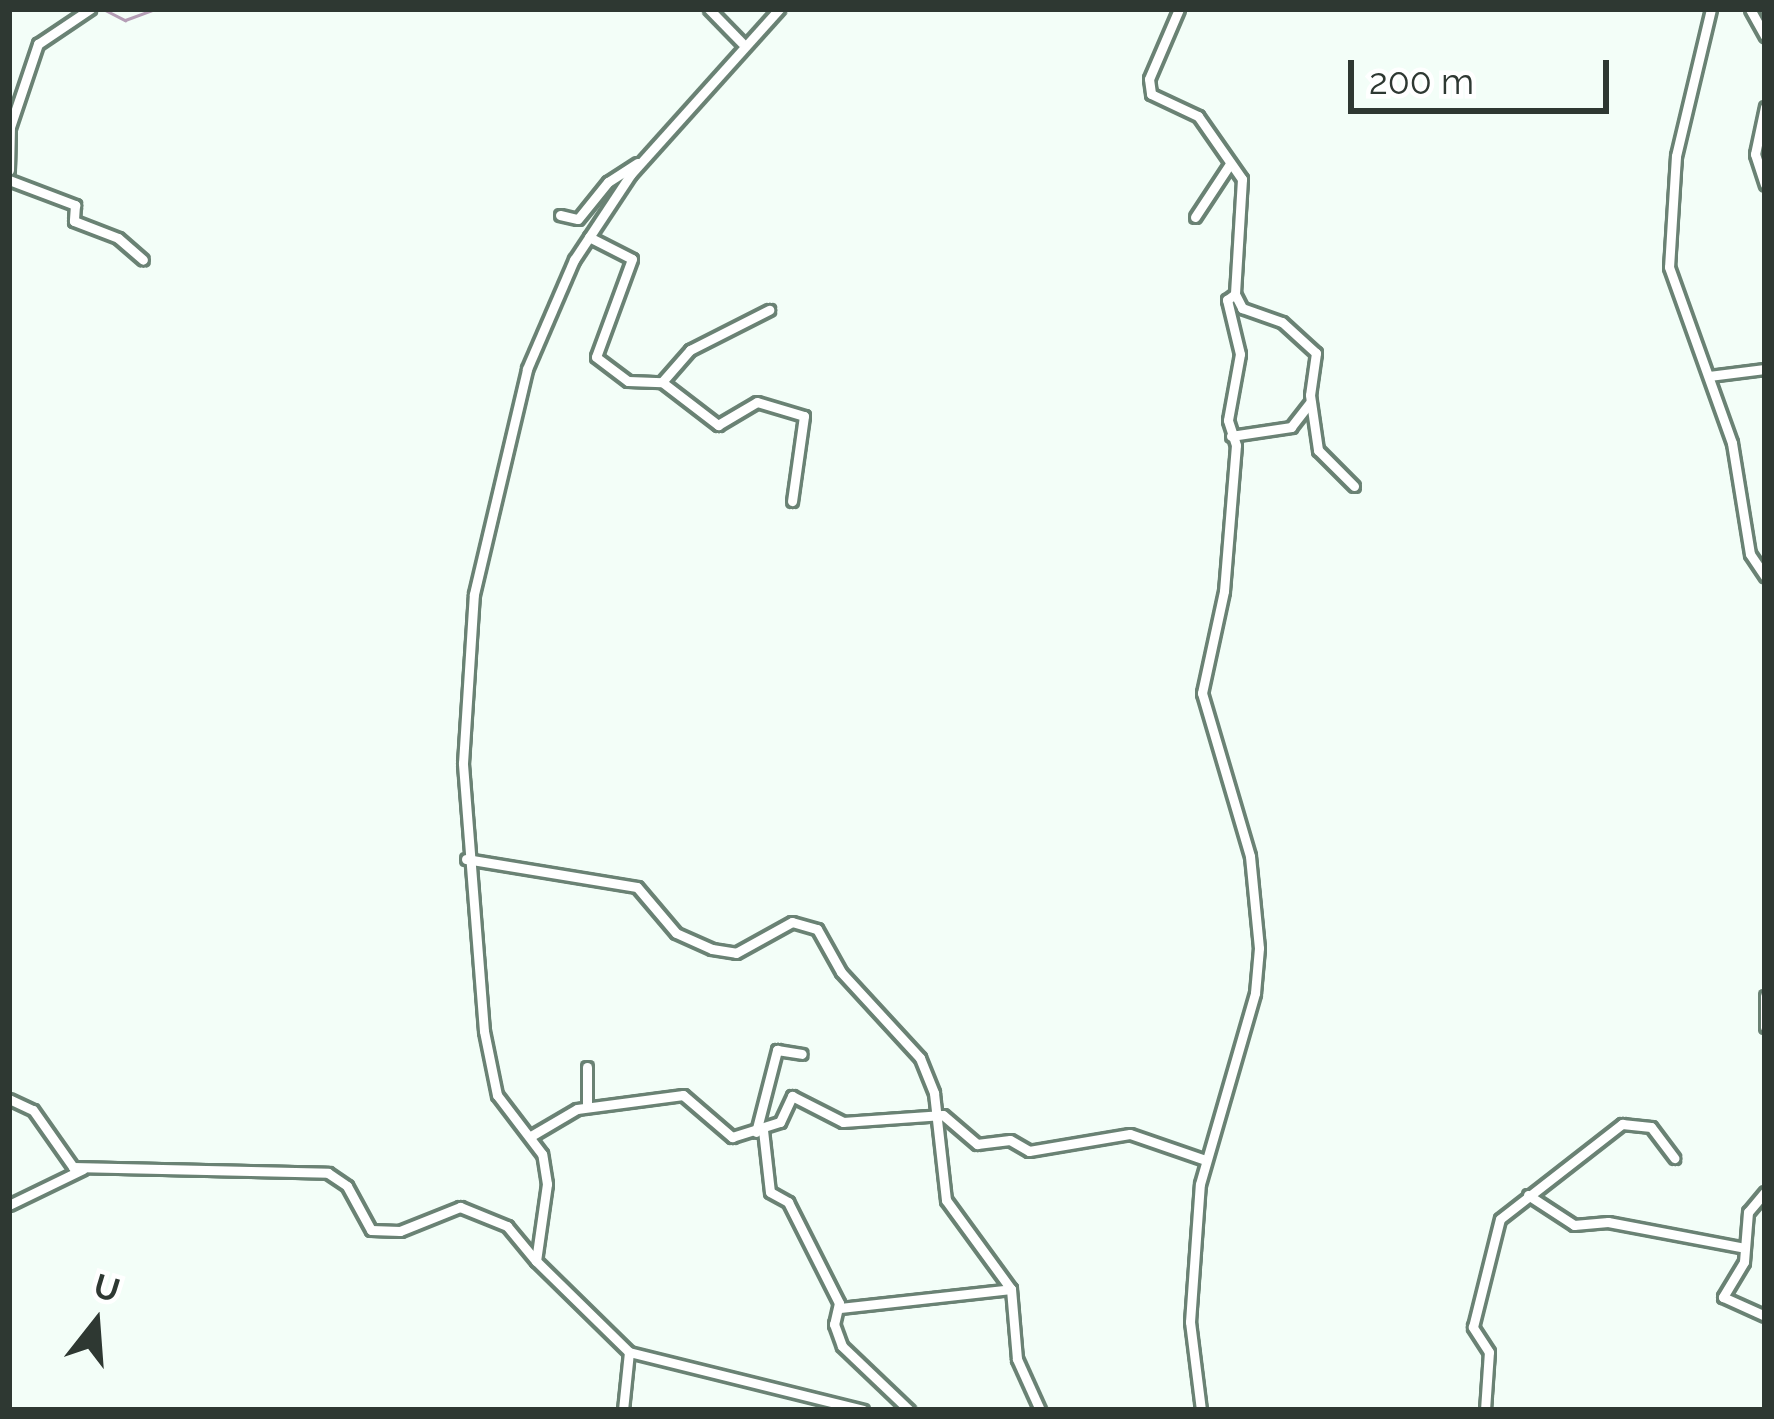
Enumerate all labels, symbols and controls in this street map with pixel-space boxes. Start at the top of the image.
scale bar [1354,36,1615,110]
text: 200 m [1369,60,1474,102]
north arrow [36,1263,156,1383]
text: U [89,1266,124,1310]

